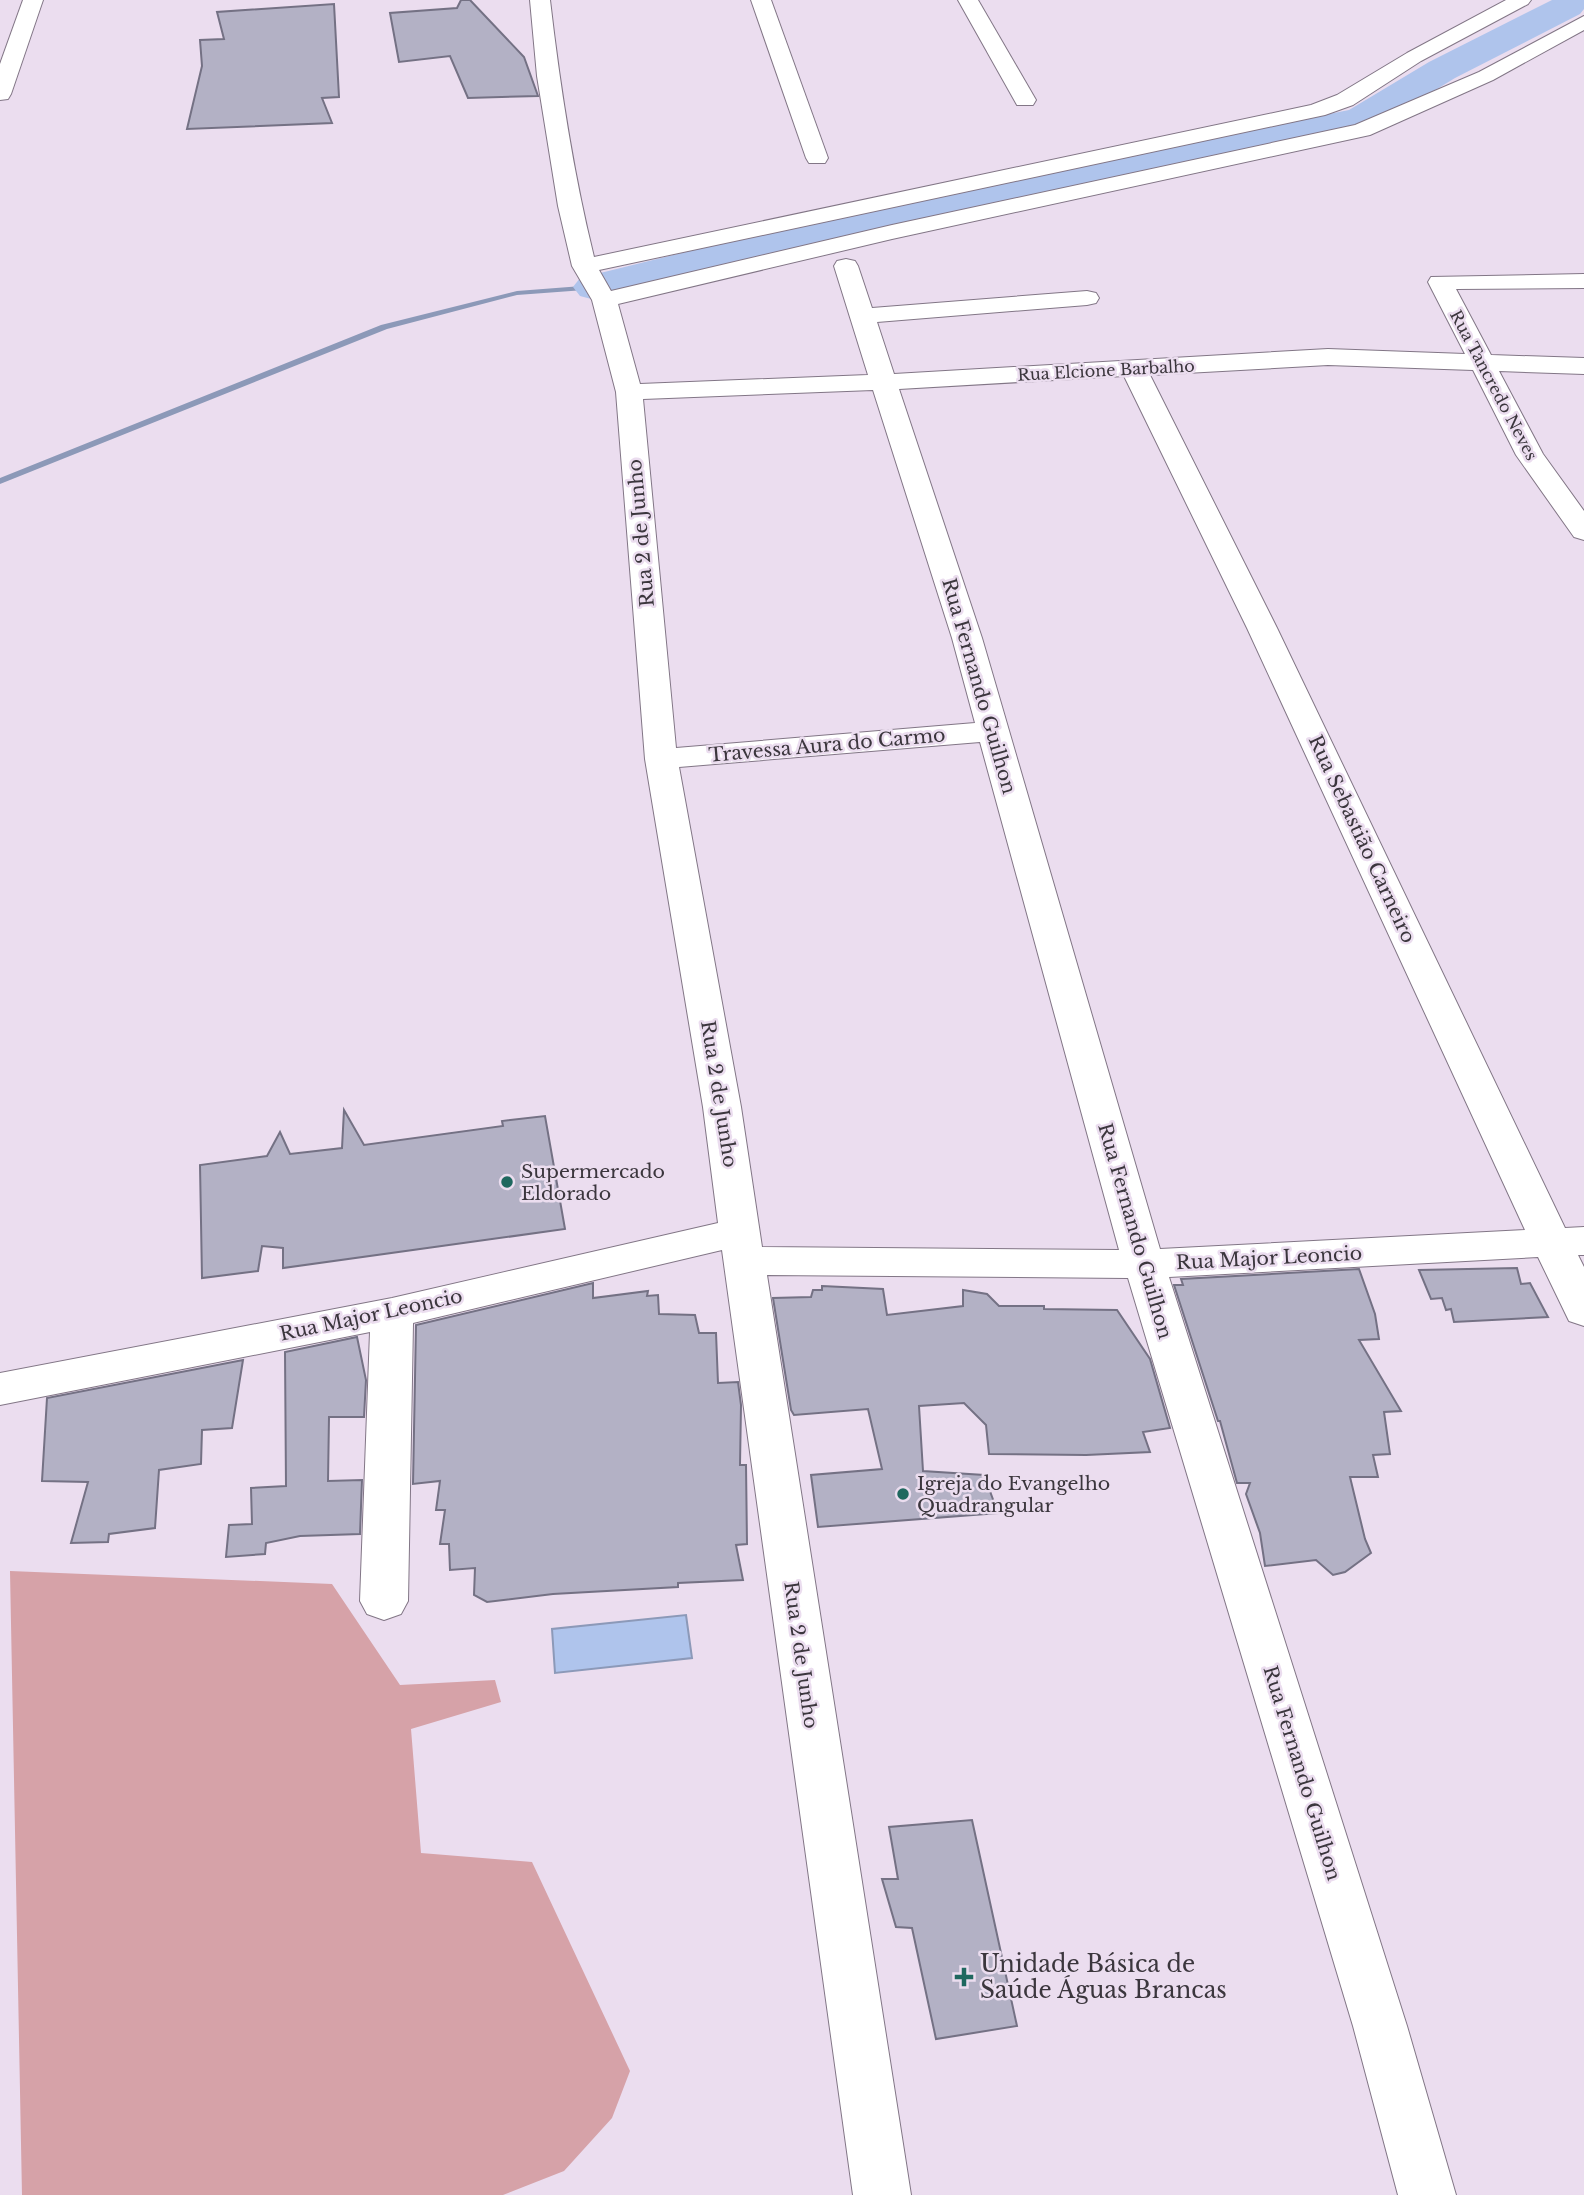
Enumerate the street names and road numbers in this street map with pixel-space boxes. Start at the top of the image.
street label: Rua Tancredo Neves [1446,307,1542,463]
street label: Rua Elcione Barbalho [1017,355,1195,385]
street label: Rua 2 de Junho [623,458,659,608]
street label: Rua Fernando Guilhon [937,576,1021,796]
street label: Travessa Aura do Carmo [708,723,946,767]
street label: Rua Sebastião Carneiro [1304,731,1420,947]
street label: Rua 2 de Junho [696,1019,742,1169]
street label: Rua Fernando Guilhon [1093,1121,1177,1341]
street label: Rua Major Leoncio [1175,1242,1363,1274]
street label: Rua Major Leoncio [278,1284,464,1346]
street label: Rua 2 de Junho [779,1580,823,1730]
street label: Rua Fernando Guilhon [1258,1663,1346,1883]

